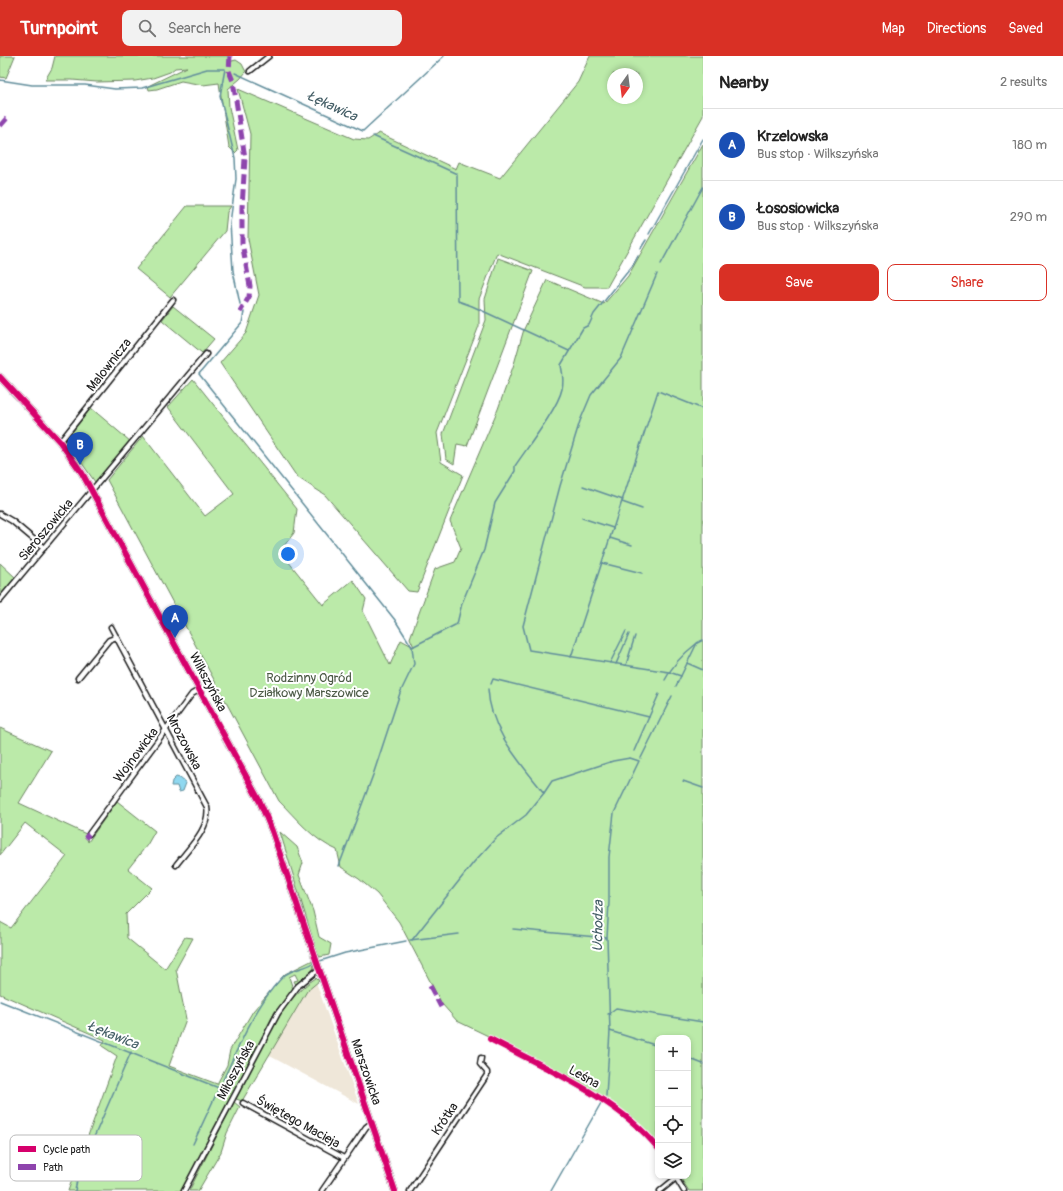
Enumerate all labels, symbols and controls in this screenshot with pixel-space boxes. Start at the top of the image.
search box [122,10,402,46]
text: Turnpoint [20,16,98,40]
icon: search [136,17,158,39]
text: Search here [168,19,241,38]
text: Map [882,20,905,37]
text: Directions [927,20,986,37]
text: Saved [1008,20,1043,37]
north arrow [607,68,643,104]
text: Nearby [719,72,768,93]
text: 2 results [1000,74,1047,90]
water label: Łękawica [304,87,361,126]
text: Krzelowska [757,127,828,146]
text: A [728,137,736,153]
text: 180 m [1012,137,1047,153]
text: Bus stop · Wilkszyńska [757,146,879,162]
text: Łososiowicka [757,199,839,218]
text: B [728,209,736,225]
text: 290 m [1010,209,1047,225]
text: Bus stop · Wilkszyńska [757,218,879,234]
button: Save [719,264,879,301]
button: Share [887,264,1047,301]
street label: Malownicza [83,335,135,395]
pin: B [67,432,93,465]
street label: Sieroszowicka [15,496,77,564]
your location [278,544,298,564]
pin: A [162,605,188,638]
street label: Wilkszyńska [186,650,230,714]
park label: Rodzinny Ogród Działkowy Marszowice [249,670,369,701]
street label: Mrozowska [163,712,205,772]
street label: Wojnowicka [110,724,162,786]
water label: Uchodza [589,899,607,952]
water label: Łękawica [85,1017,142,1053]
map controls [655,1035,691,1179]
button: + [655,1035,691,1071]
street label: Marszowicka [347,1037,385,1107]
street label: Miłoszyńska [214,1038,258,1102]
street label: Leśna [566,1062,602,1092]
button: − [655,1071,691,1107]
street label: Świętego Macieja [253,1092,343,1152]
street label: Krótka [428,1099,462,1139]
button: locate [655,1107,691,1143]
legend [10,1135,142,1181]
text: Cycle path [43,1143,90,1156]
button: layers [655,1143,691,1179]
text: Path [43,1161,63,1174]

